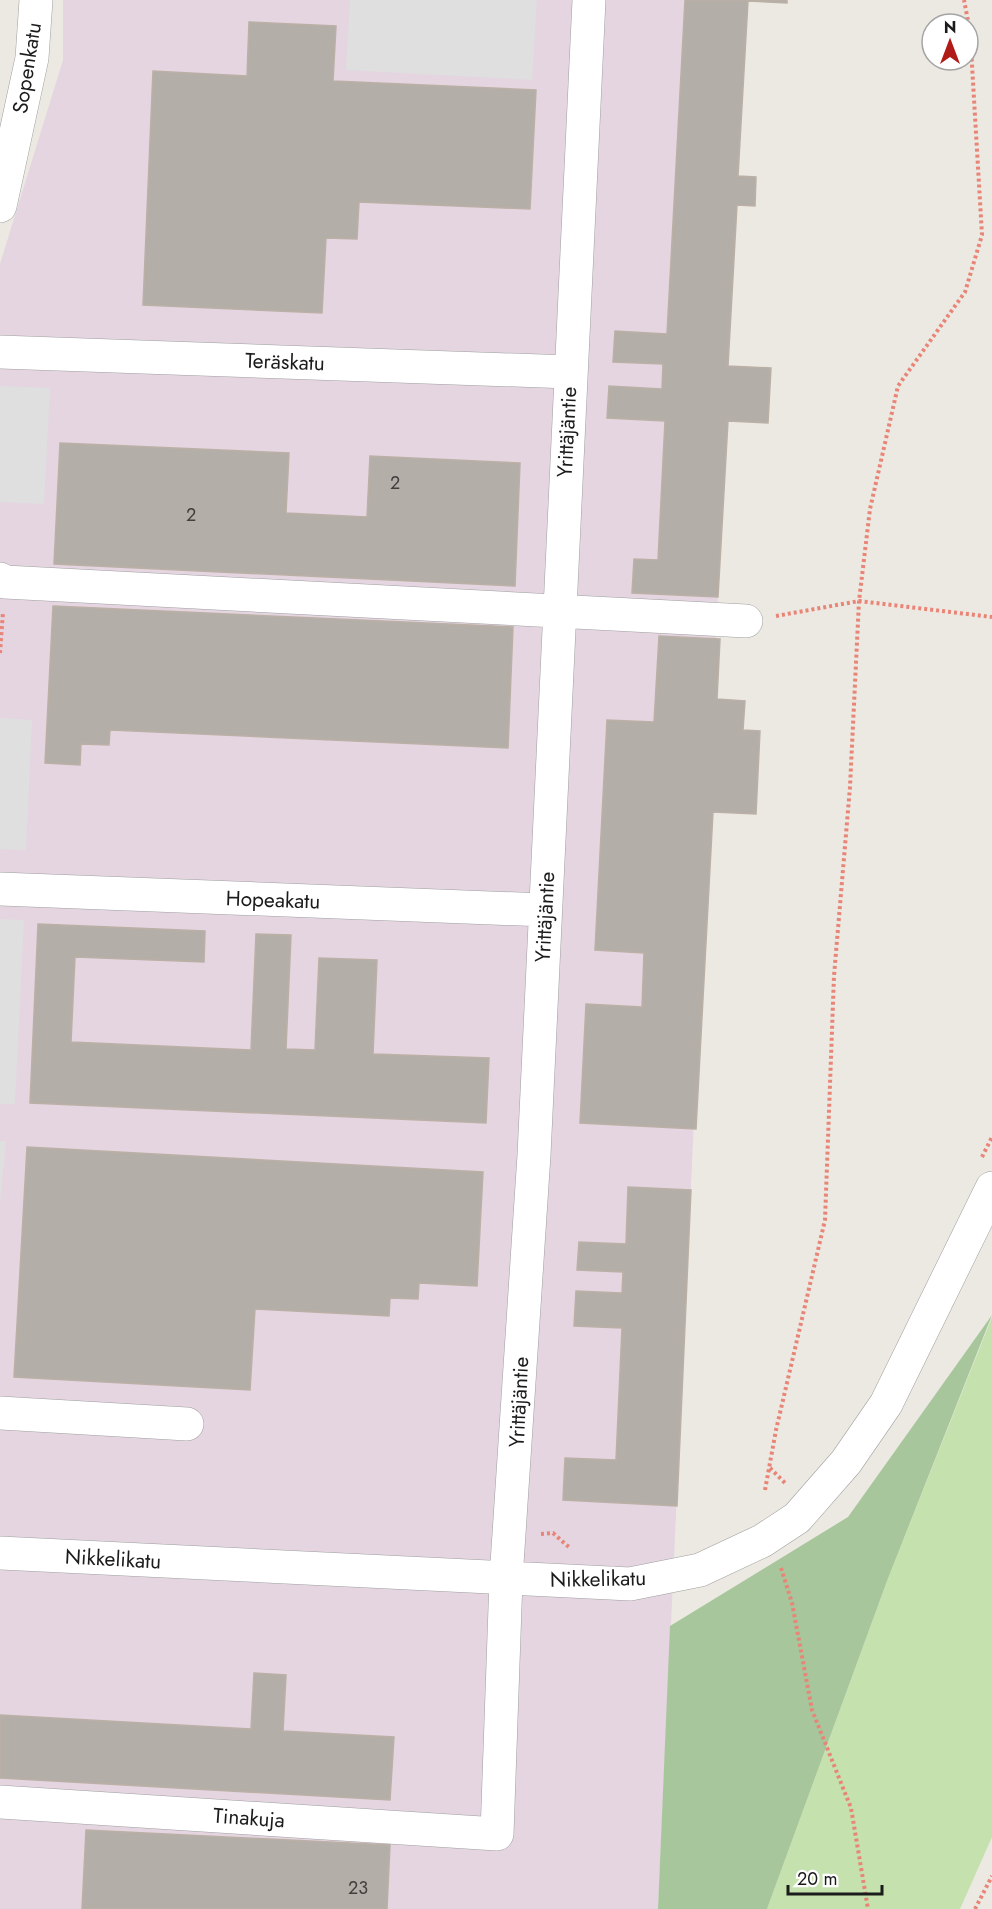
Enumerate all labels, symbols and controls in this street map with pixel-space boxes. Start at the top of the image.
north arrow [920,12,980,72]
text: N [944,16,956,39]
street label: Sopenkatu [5,20,49,116]
street label: Teräskatu [245,346,325,378]
street label: Yrittäjäntie [550,386,584,478]
house number: 2 [390,470,400,496]
house number: 2 [186,502,196,528]
street label: Yrittäjäntie [528,871,562,963]
street label: Hopeakatu [225,883,321,917]
street label: Yrittäjäntie [502,1356,536,1448]
street label: Nikkelikatu [64,1541,162,1577]
street label: Nikkelikatu [550,1563,646,1595]
street label: Tinakuja [212,1801,286,1835]
scale bar [788,1858,882,1896]
text: 20 m [797,1866,837,1892]
house number: 23 [348,1875,368,1901]

